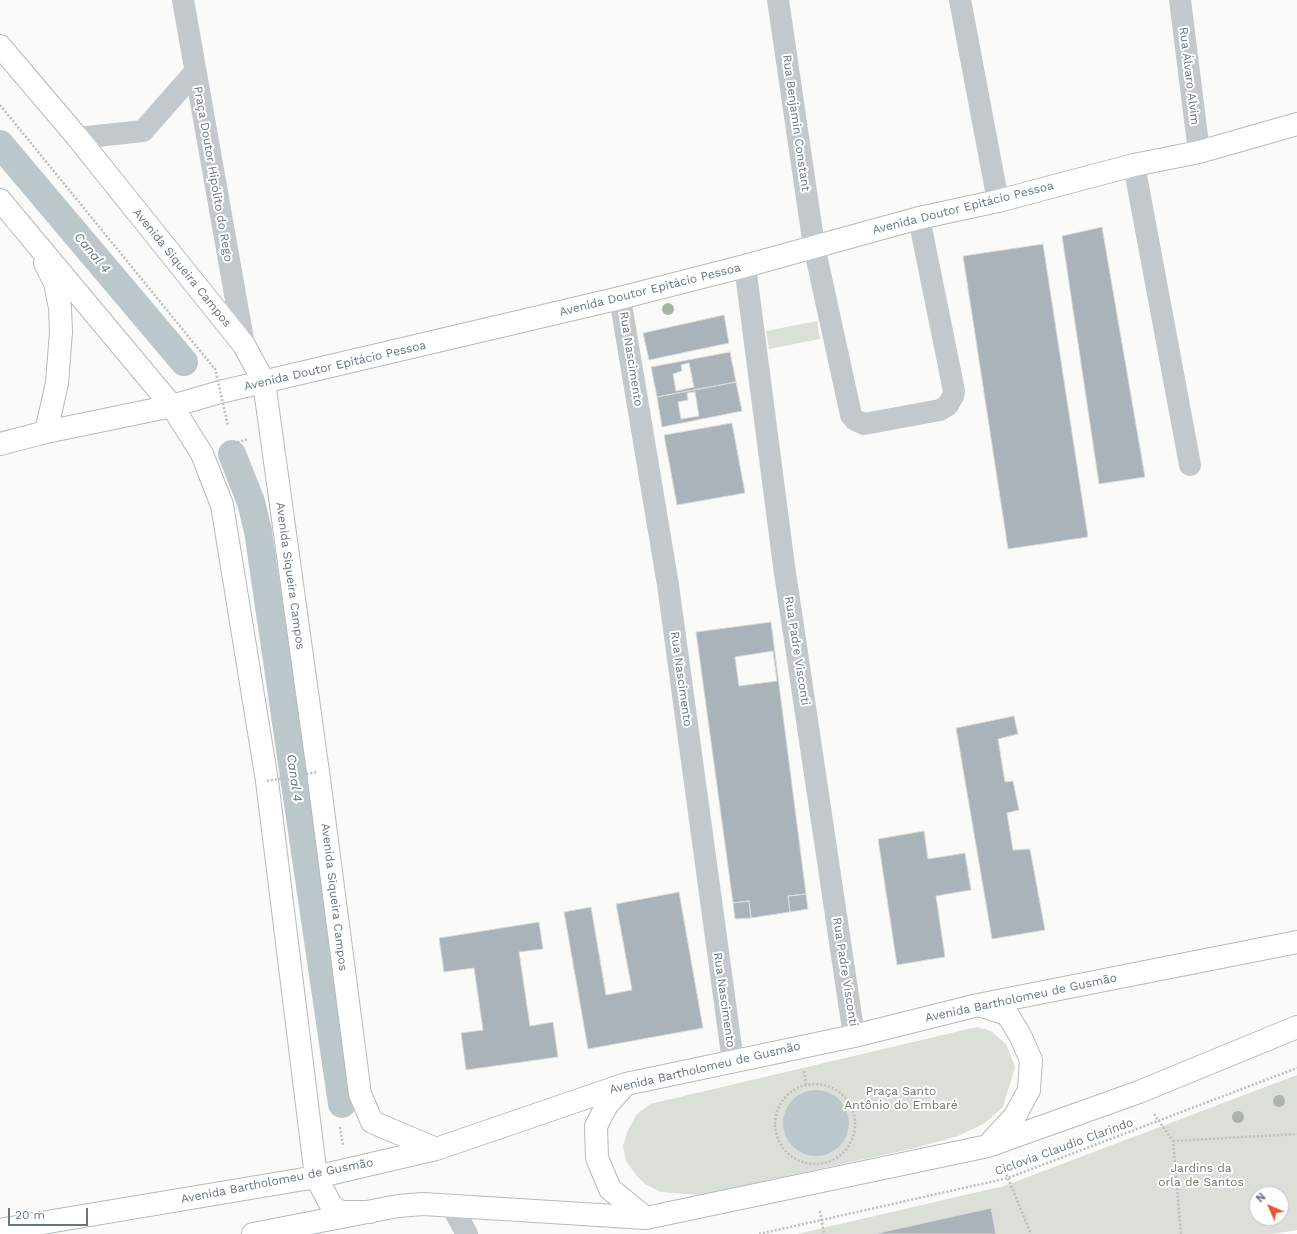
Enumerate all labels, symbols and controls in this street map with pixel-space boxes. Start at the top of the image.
street label: Rua Álvaro Alvim [1176,26,1202,126]
street label: Rua Benjamin Constant [779,54,813,192]
street label: Praça Doutor Hipólito do Rego [190,85,236,263]
street label: Avenida Doutor Epitácio Pessoa [871,178,1055,238]
street label: Avenida Siqueira Campos [130,206,234,330]
water label: Canal 4 [71,230,113,276]
street label: Avenida Doutor Epitácio Pessoa [558,260,742,320]
street label: Rua Nascimento [616,311,646,407]
street label: Avenida Doutor Epitácio Pessoa [243,338,427,394]
street label: Avenida Siqueira Campos [273,501,307,651]
street label: Rua Padre Visconti [781,595,813,707]
street label: Rua Nascimento [667,631,695,727]
water label: Canal 4 [283,753,305,803]
street label: Avenida Siqueira Campos [318,822,350,972]
street label: Rua Padre Visconti [829,916,861,1028]
street label: Rua Nascimento [710,952,738,1048]
street label: Avenida Bartholomeu de Gusmão [924,971,1118,1025]
street label: Avenida Bartholomeu de Gusmão [608,1039,802,1097]
park label: Praça Santo Antônio do Embaré [844,1084,958,1112]
street label: Ciclovia Claudio Clarindo [993,1115,1135,1179]
street label: Avenida Bartholomeu de Gusmão [180,1155,374,1207]
park label: Jardins da orla de Santos [1158,1161,1244,1189]
north arrow [1249,1186,1289,1226]
text: N [1253,1190,1268,1205]
scale bar [10,1200,90,1226]
text: 20 m [15,1208,45,1222]

